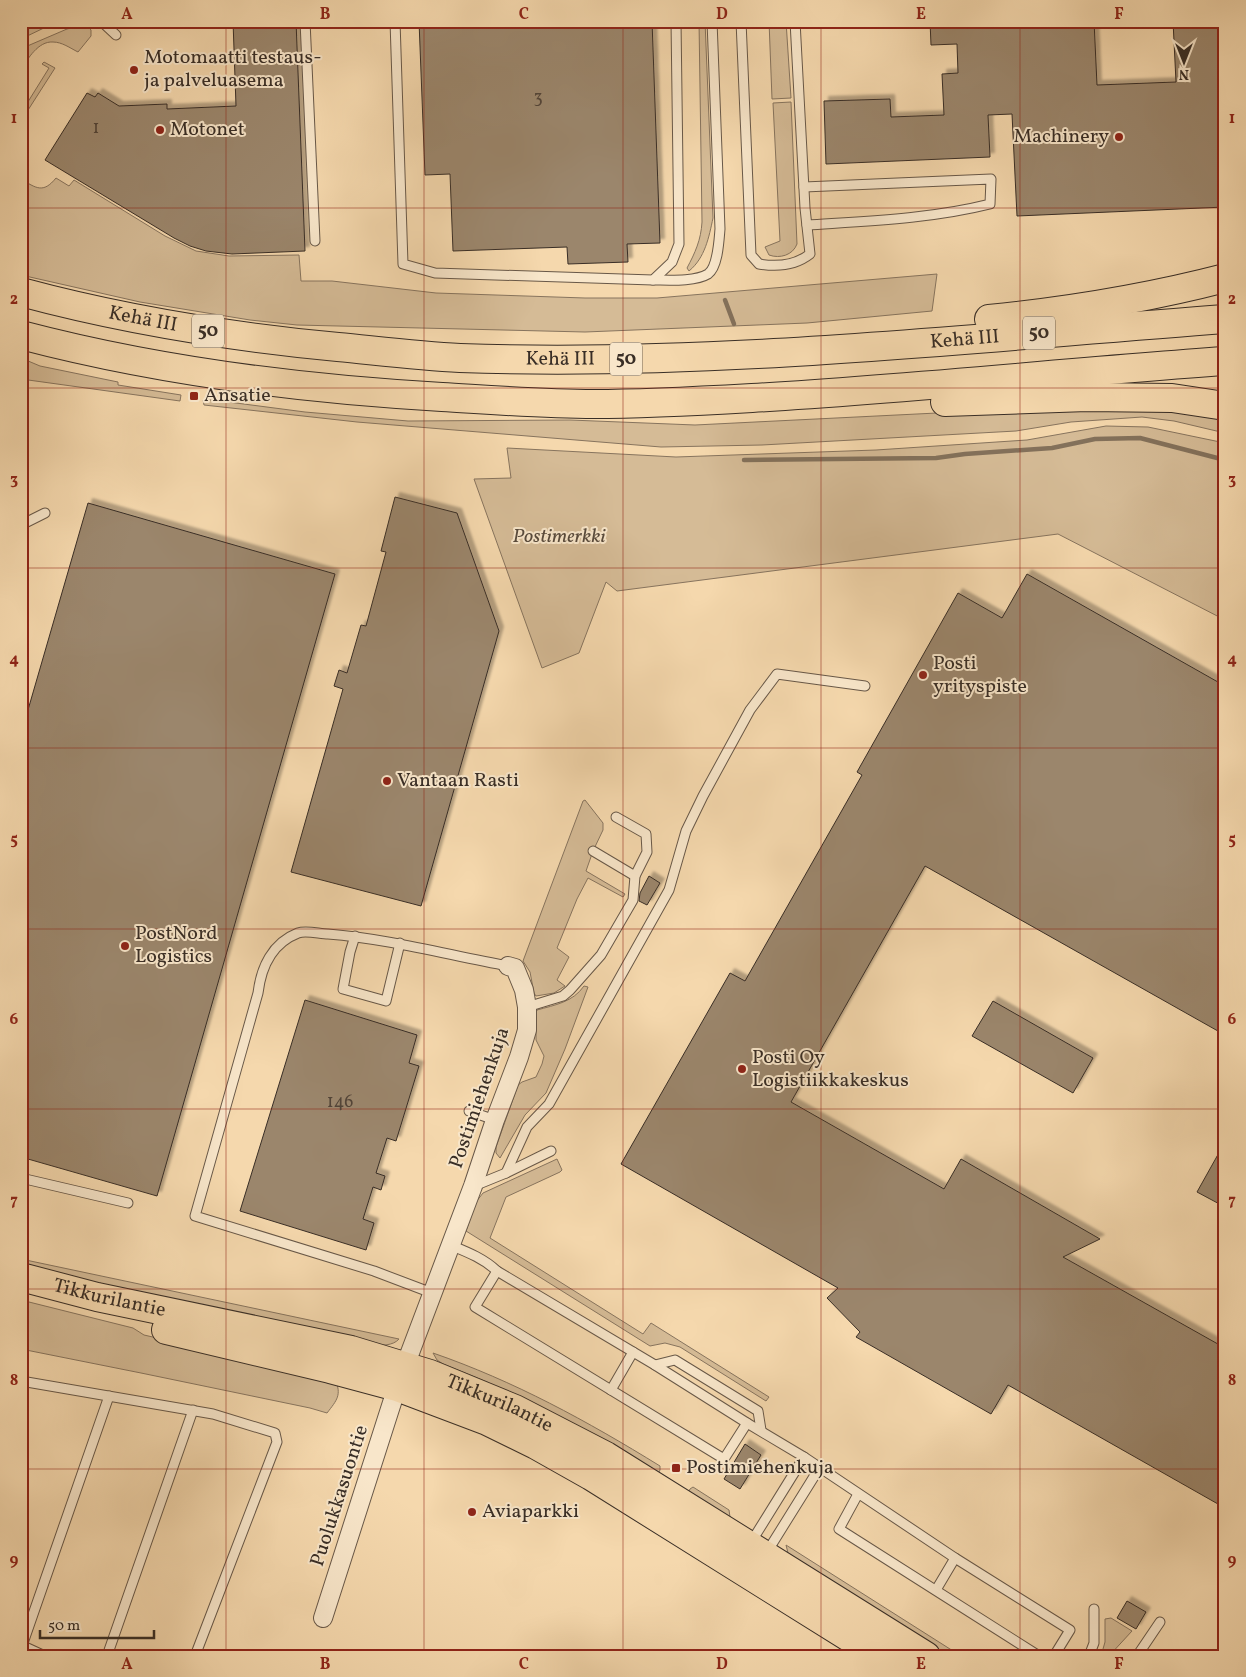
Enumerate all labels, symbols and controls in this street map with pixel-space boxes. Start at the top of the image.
text: A [121,4,133,26]
text: B [320,4,331,26]
text: C [519,4,529,26]
text: D [716,4,728,26]
text: E [916,4,926,26]
text: F [1114,4,1124,26]
north arrow [1158,38,1208,88]
place label: Motomaatti testaus- ja palveluasema [144,44,322,95]
marker: Motomaatti testaus- ja palveluasema [128,64,140,76]
text: N [1179,64,1189,83]
house number: 3 [533,86,543,111]
text: 1 [11,108,17,130]
text: 1 [1229,108,1235,130]
house number: 1 [93,116,99,141]
place label: Motonet [170,116,245,144]
place label: Machinery [1013,123,1109,151]
marker: Motonet [154,124,166,136]
marker: Machinery [1113,131,1125,143]
text: 2 [10,289,18,311]
text: 2 [1228,289,1236,311]
street label: Kehä III [106,299,179,340]
road number: 50 [192,314,224,348]
road number: 50 [1023,316,1055,349]
street label: Kehä III [929,323,1001,357]
road number: 50 [610,342,642,376]
street label: Kehä III [526,345,595,374]
place label: Ansatie [204,382,271,410]
marker: Ansatie [188,390,200,402]
text: 3 [10,469,18,491]
text: 3 [1228,469,1236,491]
park label: Postimerkki [513,523,606,551]
text: 4 [9,649,19,671]
text: 4 [1227,649,1237,671]
place label: Posti yrityspiste [933,650,1027,701]
marker: Posti yrityspiste [917,669,929,681]
place label: Vantaan Rasti [397,767,519,795]
marker: Vantaan Rasti [381,775,393,787]
text: 5 [10,829,18,851]
text: 5 [1228,829,1236,851]
place label: PostNord Logistics [135,920,218,971]
marker: PostNord Logistics [119,940,131,952]
text: 6 [10,1009,19,1031]
text: 6 [1228,1009,1237,1031]
street label: Postimiehenkuja [443,1024,517,1172]
place label: Posti Oy Logistiikkakeskus [752,1044,909,1095]
marker: Posti Oy Logistiikkakeskus [736,1063,748,1075]
house number: 146 [327,1090,353,1115]
text: 7 [10,1190,18,1212]
text: 7 [1228,1190,1236,1212]
street label: Tikkurilantie [50,1272,168,1325]
street label: Tikkurilantie [441,1368,558,1440]
text: 8 [10,1370,18,1392]
text: 8 [1228,1370,1236,1392]
street label: Puolukkasuontie [304,1422,376,1570]
place label: Postimiehenkuja [686,1454,834,1482]
marker: Postimiehenkuja [670,1462,682,1474]
place label: Aviaparkki [482,1498,579,1526]
marker: Aviaparkki [466,1506,478,1518]
text: 9 [10,1550,19,1572]
text: 9 [1228,1550,1237,1572]
scale bar [40,1607,154,1639]
text: 50 m [48,1616,80,1637]
text: A [121,1654,133,1676]
text: B [320,1654,331,1676]
text: C [519,1654,529,1676]
text: D [716,1654,728,1676]
text: E [916,1654,926,1676]
text: F [1114,1654,1124,1676]

